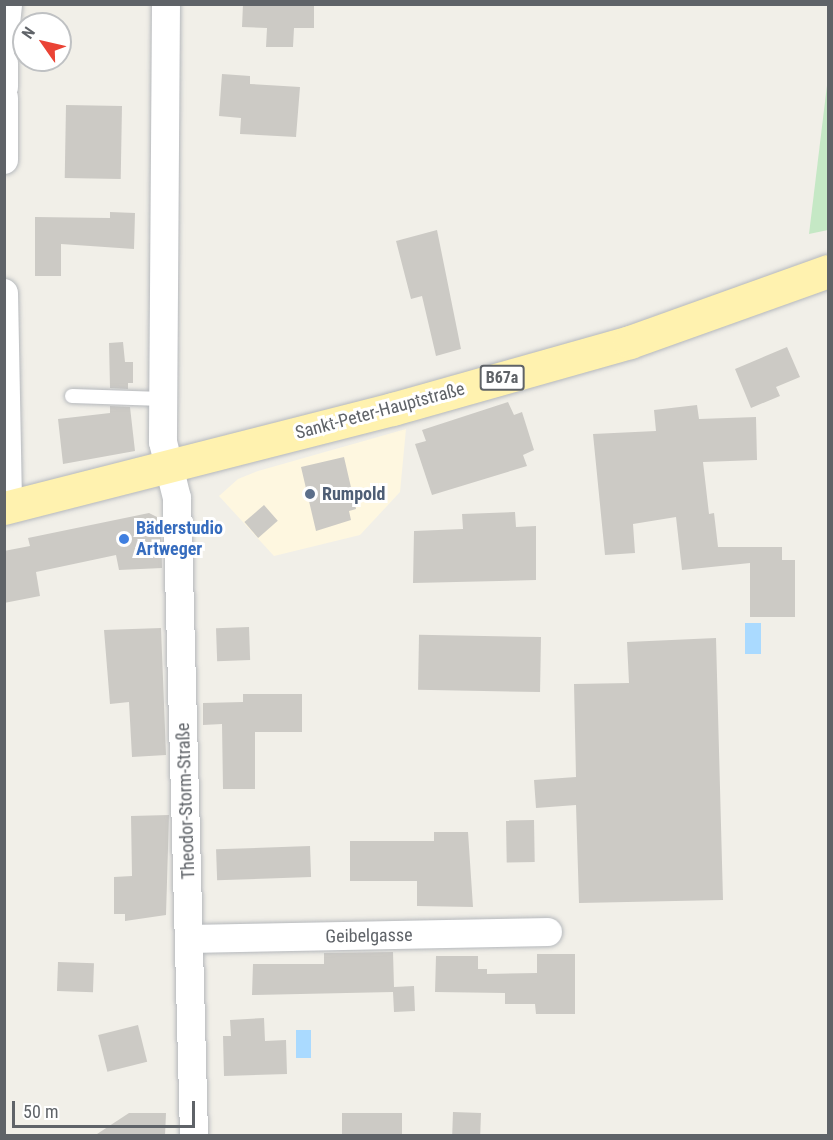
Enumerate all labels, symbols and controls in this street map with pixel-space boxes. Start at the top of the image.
north arrow [12,12,72,72]
text: N [18,23,39,42]
road number: B67a [480,365,524,391]
street label: Sankt-Peter-Hauptstraße [293,378,467,444]
place label: Rumpold [322,483,385,505]
marker: Rumpold [303,487,317,501]
place label: Bäderstudio Artweger [136,518,223,560]
marker: Bäderstudio Artweger [117,532,131,546]
street label: Theodor-Storm-Straße [172,722,200,880]
street label: Geibelgasse [325,924,413,948]
scale bar [15,1089,198,1127]
text: 50 m [23,1101,58,1122]

